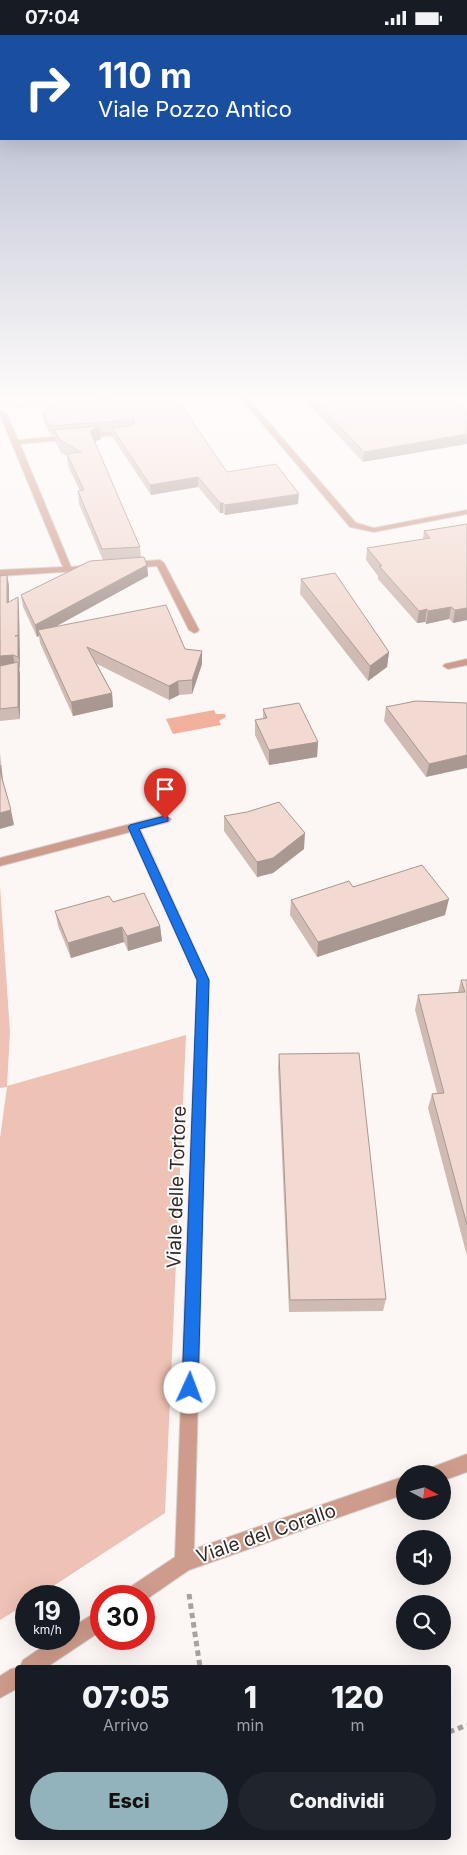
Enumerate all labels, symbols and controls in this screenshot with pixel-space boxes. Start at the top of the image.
text: 07:04 [25,6,80,29]
text: 110 m [98,54,192,96]
icon: right [15,55,80,120]
text: Viale Pozzo Antico [98,96,292,122]
pin [144,768,186,819]
icon: arrive [151,775,179,803]
street label: Viale delle Tortore [162,1105,191,1269]
position arrow [163,1361,215,1413]
north arrow [396,1465,451,1520]
map controls [396,1465,451,1650]
street label: Viale del Corallo [194,1499,339,1568]
button: sound [396,1530,451,1585]
speed limit sign: 30 [90,1585,155,1650]
button: search [396,1595,451,1650]
text: 19 [34,1596,61,1626]
text: km/h [33,1622,62,1637]
text: 07:05 [82,1679,170,1715]
text: 1 [244,1679,257,1715]
text: 120 [331,1679,384,1715]
text: Arrivo [103,1715,149,1735]
text: min [237,1715,264,1735]
text: m [350,1715,364,1735]
button: Esci [30,1772,228,1830]
button: Condividi [238,1772,436,1830]

